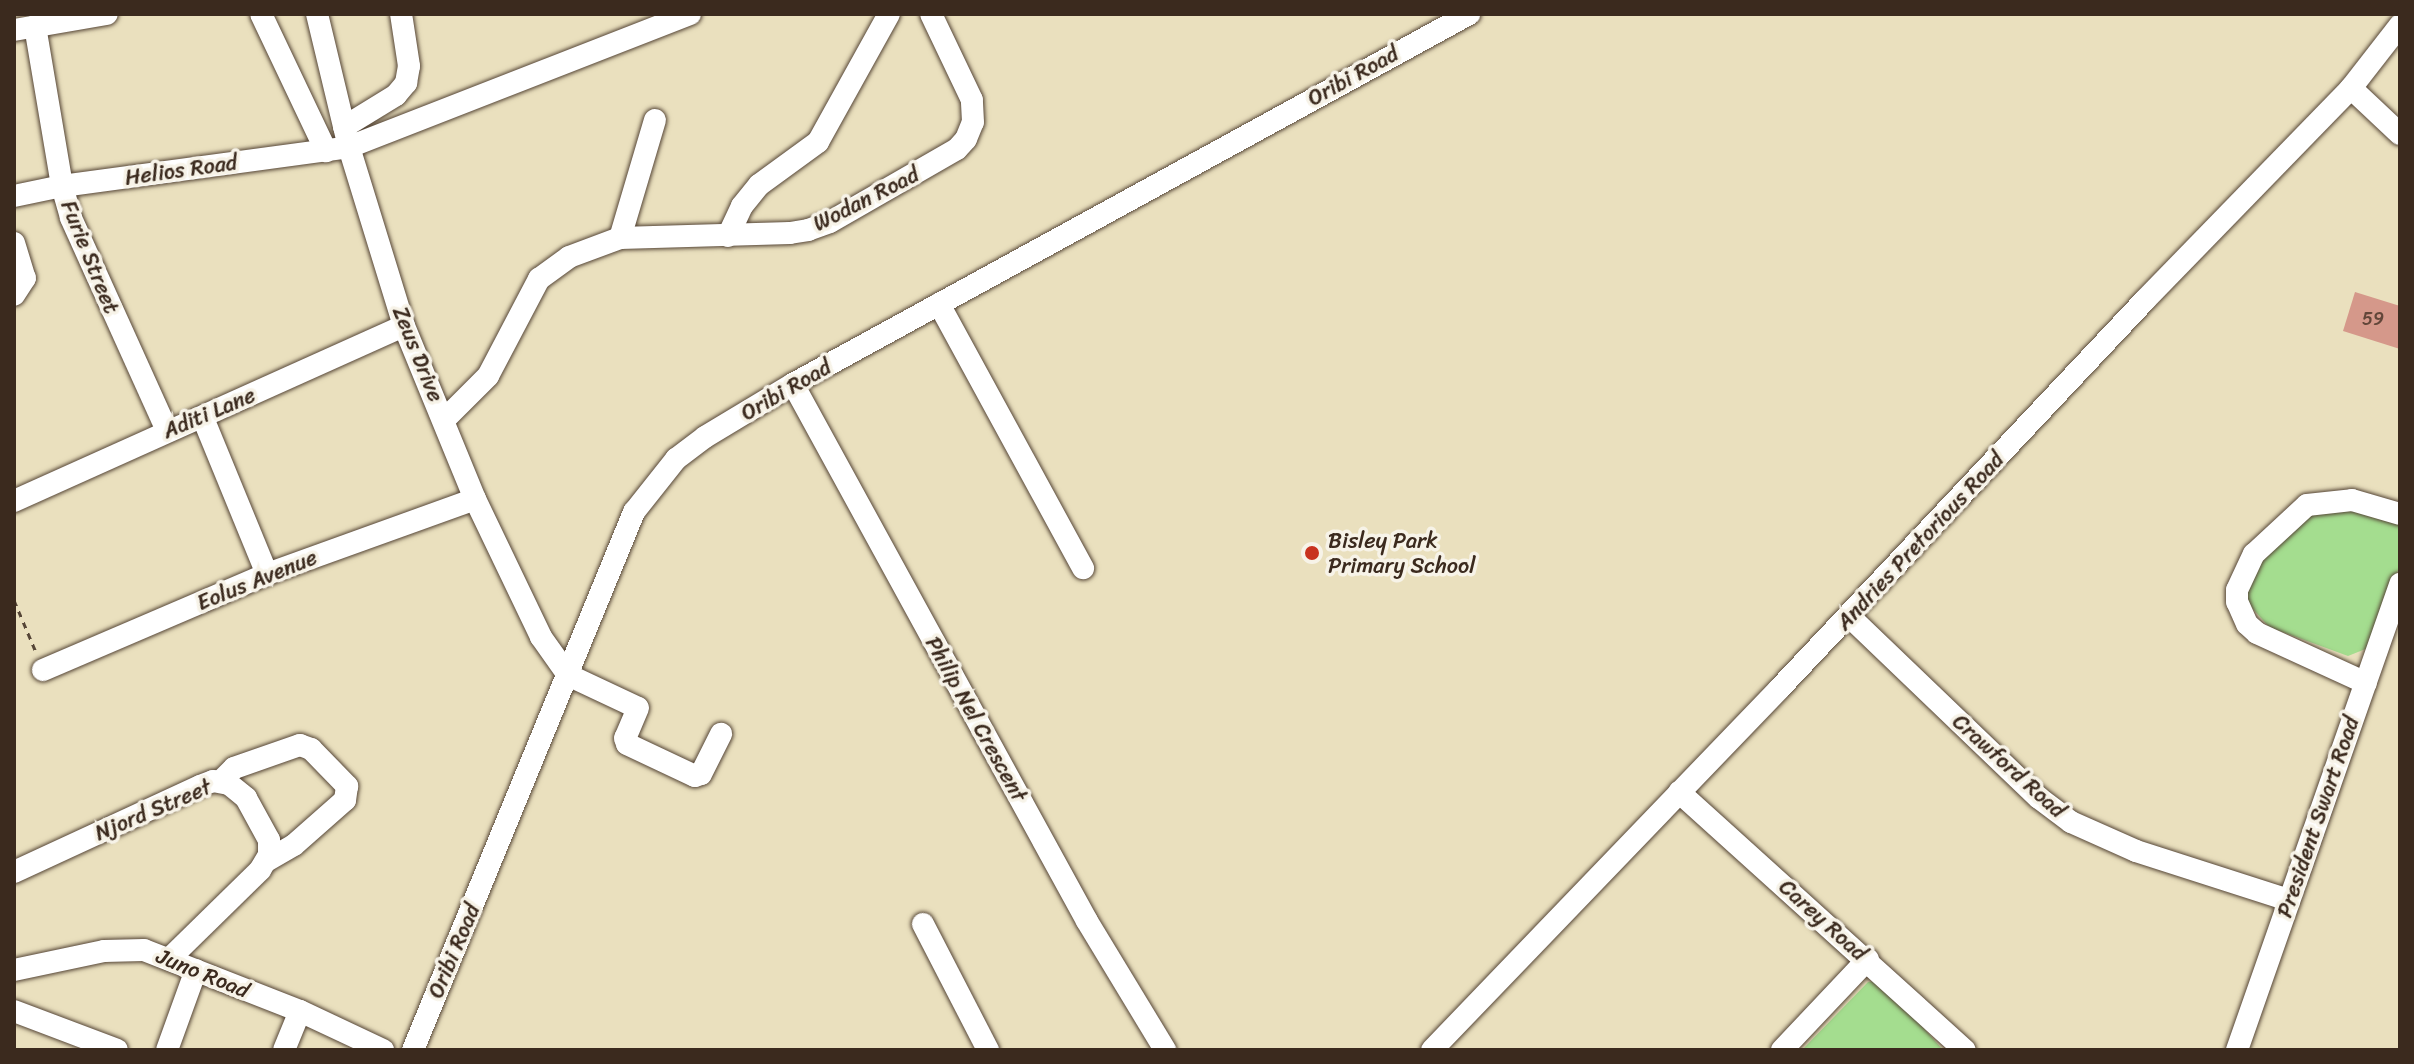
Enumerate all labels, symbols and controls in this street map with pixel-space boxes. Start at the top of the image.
street label: Oribi Road [1303,40,1403,112]
street label: Helios Road [123,149,239,191]
street label: Wodan Road [809,161,923,237]
street label: Furie Street [55,197,125,317]
street label: Zeus Drive [387,302,449,406]
house number: 59 [2362,308,2384,330]
street label: Oribi Road [736,354,836,426]
street label: Aditi Lane [159,382,259,444]
street label: Andries Pretorious Road [1830,446,2010,636]
place label: Bisley Park Primary School [1328,527,1475,578]
street label: Eolus Avenue [193,544,321,616]
marker: Bisley Park Primary School [1303,544,1321,562]
street label: Philip Nel Crescent [919,631,1033,807]
street label: Crawford Road [1947,708,2071,824]
street label: President Swart Road [2271,713,2365,921]
street label: Njord Street [91,774,215,846]
street label: Carey Road [1774,874,1872,966]
street label: Oribi Road [422,900,486,1002]
street label: Juno Road [153,942,253,1004]

